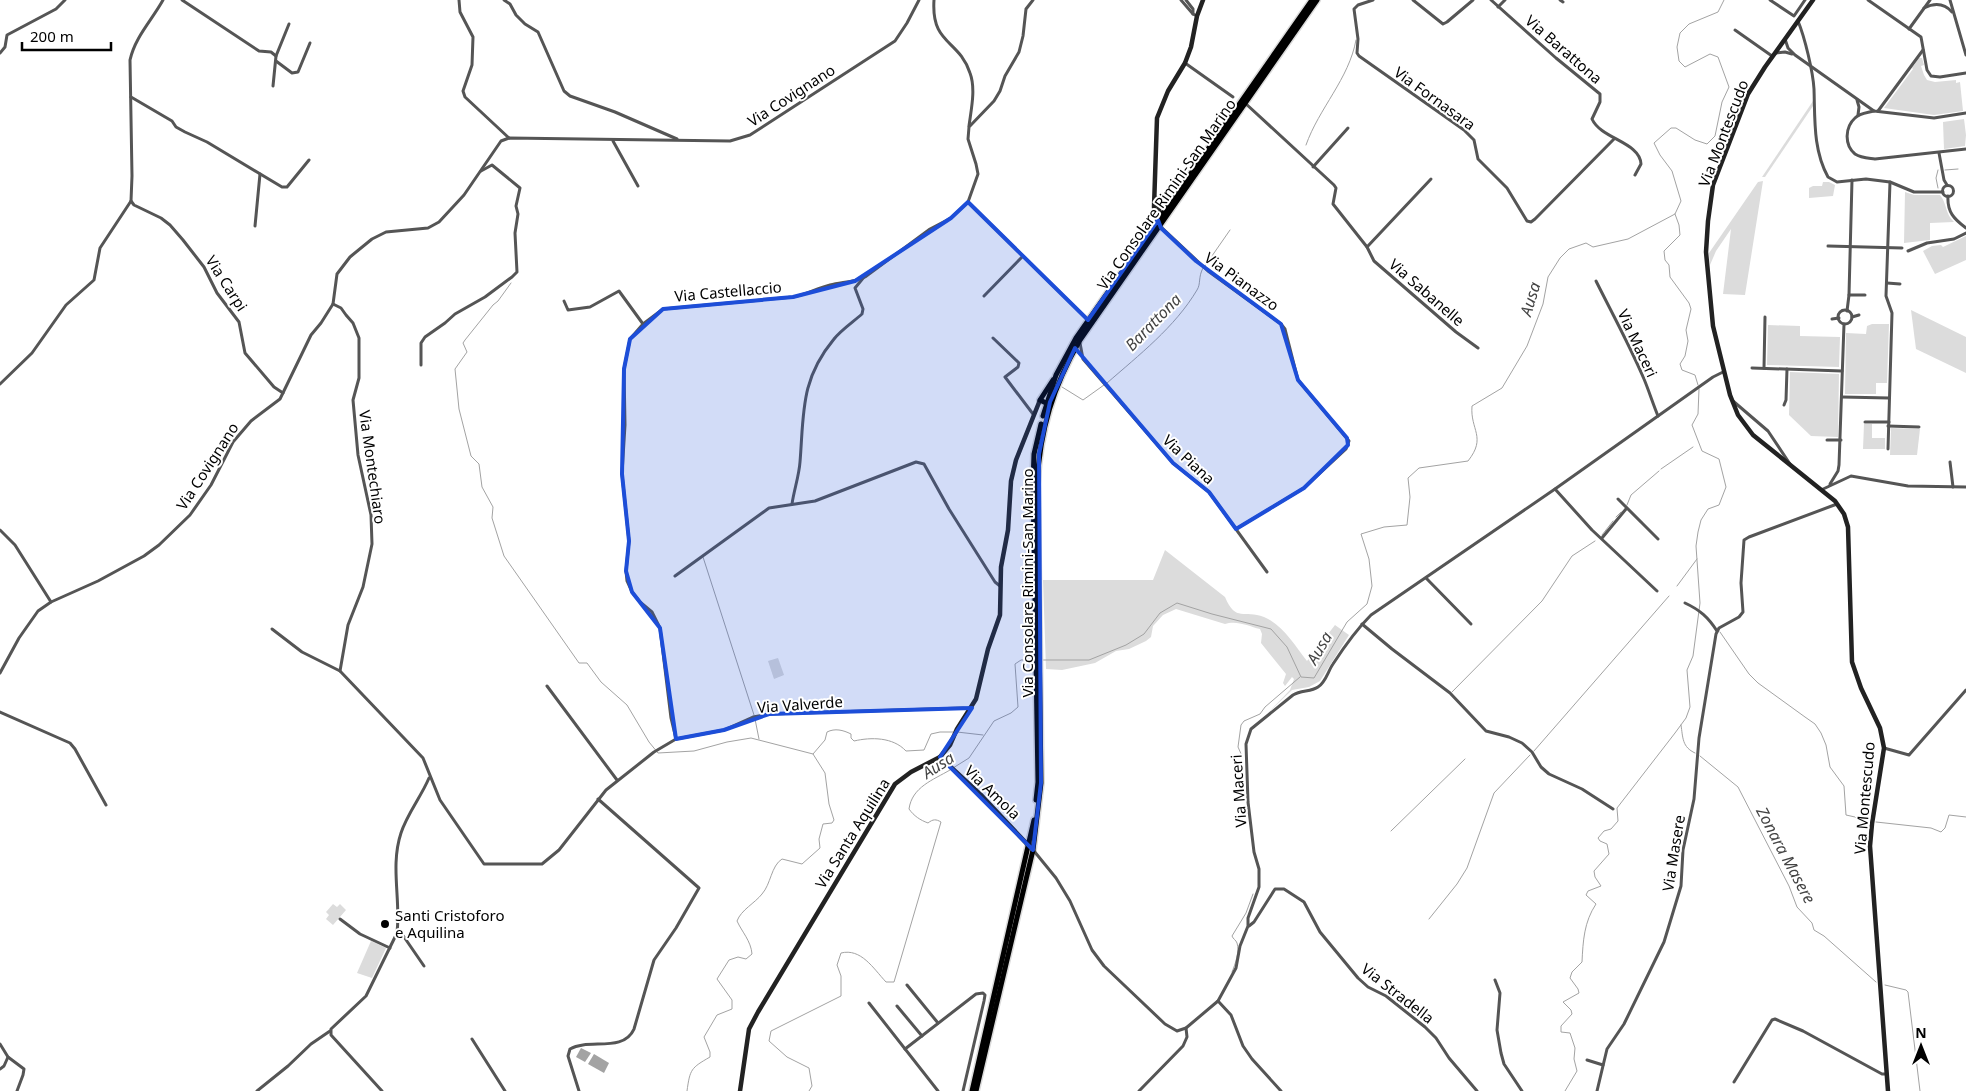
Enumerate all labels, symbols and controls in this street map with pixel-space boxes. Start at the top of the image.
street label: Via Barattona [1521,10,1607,88]
scale bar [22,20,111,52]
text: 200 m [30,26,74,46]
street label: Via Covignano [744,59,838,131]
street label: Via Fornasara [1390,62,1480,134]
street label: Via Montescudo [1693,77,1753,189]
street label: Via Consolare Rimini-San Marino [1092,94,1240,294]
street label: Via Pianazzo [1201,247,1283,315]
street label: Via Carpi [202,251,252,315]
street label: Via Sabanelle [1385,254,1469,330]
street label: Via Castellaccio [674,276,782,306]
water label: Ausa [1514,279,1546,320]
water label: Barattona [1120,289,1186,355]
street label: Via Maceri [1614,306,1662,380]
street label: Via Montechiaro [355,409,391,525]
street label: Via Covignano [171,419,243,513]
street label: Via Piana [1159,430,1219,488]
street label: Via Consolare Rimini-San Marino [1017,468,1037,698]
water label: Ausa [1300,628,1337,669]
street label: Via Valverde [756,691,844,717]
street label: Via Montescudo [1849,741,1879,855]
water label: Ausa [917,746,958,784]
street label: Via Maceri [1225,754,1251,828]
street label: Via Amola [961,760,1025,824]
street label: Via Santa Aquilina [810,774,894,892]
water label: Zonara Masere [1751,802,1821,907]
street label: Via Masere [1657,813,1689,893]
place label: Santi Cristoforo e Aquilina [395,905,505,942]
marker: Santi Cristoforo e Aquilina [379,918,391,930]
street label: Via Stradella [1358,958,1438,1028]
north arrow [1896,1021,1946,1071]
text: N [1915,1023,1927,1042]

